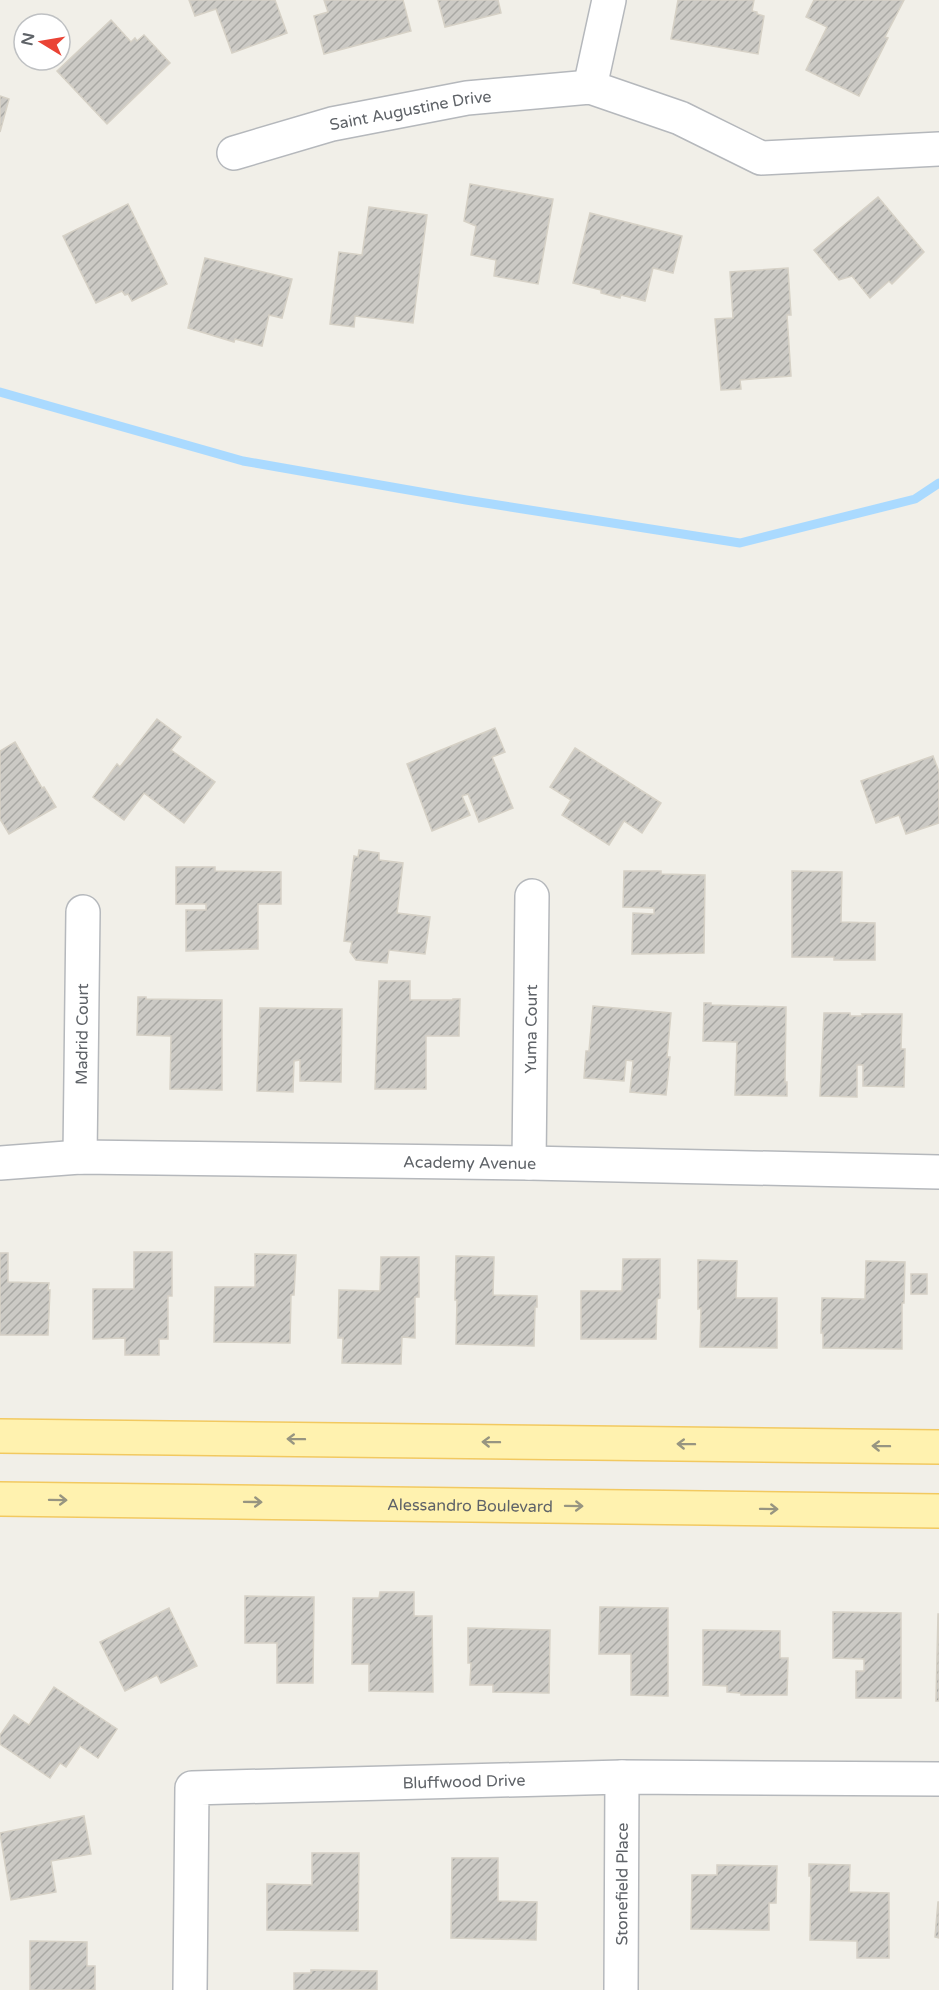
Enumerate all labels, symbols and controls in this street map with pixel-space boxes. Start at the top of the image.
north arrow [12,12,72,72]
text: N [17,31,39,48]
street label: Saint Augustine Drive [328,87,492,135]
street label: Madrid Court [72,983,93,1085]
street label: Yuma Court [521,984,542,1074]
street label: Academy Avenue [403,1152,536,1174]
one-way arrow [286,1433,306,1445]
one-way arrow [481,1436,501,1447]
one-way arrow [676,1438,696,1450]
one-way arrow [871,1441,891,1452]
one-way arrow [48,1494,68,1505]
street label: Alessandro Boulevard [387,1495,553,1517]
one-way arrow [243,1496,263,1508]
one-way arrow [564,1500,584,1512]
one-way arrow [759,1503,779,1515]
street label: Bluffwood Drive [402,1770,526,1794]
street label: Stonefield Place [612,1823,633,1945]

